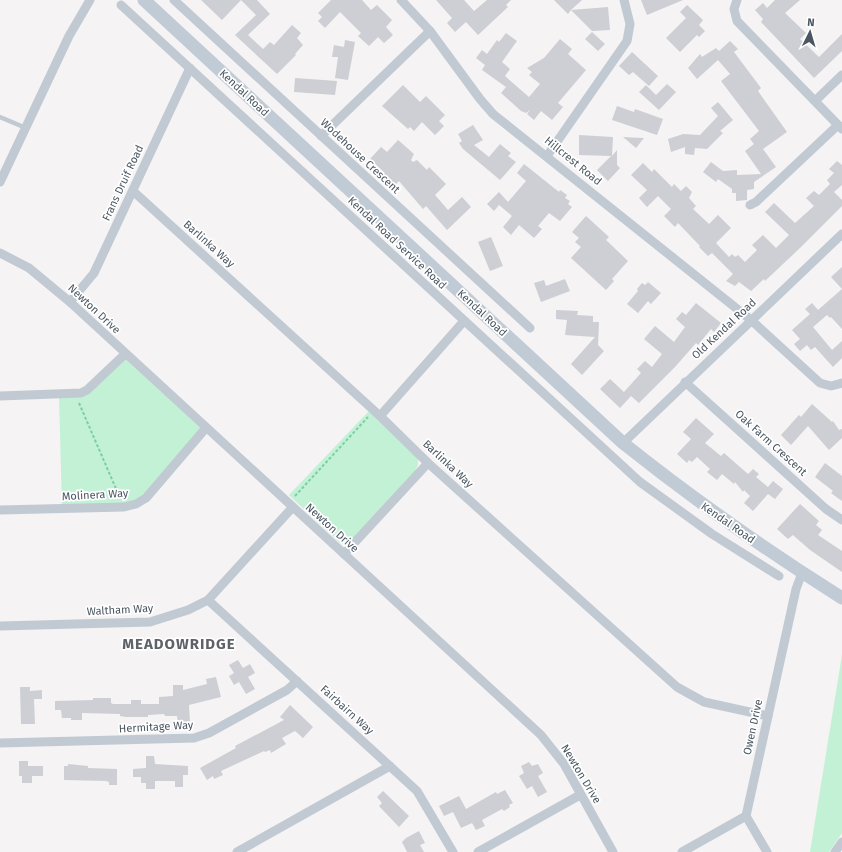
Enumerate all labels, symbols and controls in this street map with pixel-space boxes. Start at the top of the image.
north arrow [790,12,830,52]
text: N [807,16,815,29]
street label: Kendal Road [217,67,271,119]
street label: Wodehouse Crescent [318,116,402,196]
street label: Hillcrest Road [542,134,604,188]
street label: Frans Druif Road [100,143,146,223]
street label: Kendal Road Service Road [345,194,449,292]
street label: Barlinka Way [181,218,238,271]
street label: Newton Drive [65,281,123,337]
street label: Kendal Road [455,287,509,339]
street label: Old Kendal Road [689,296,759,362]
street label: Oak Farm Crescent [733,407,809,479]
street label: Barlinka Way [420,437,476,491]
street label: Molinera Way [61,487,129,503]
street label: Kendal Road [699,500,757,546]
street label: Newton Drive [303,501,361,555]
street label: Waltham Way [86,602,154,618]
district label: MEADOWRIDGE [122,635,236,653]
street label: Fairbairn Way [318,683,377,738]
street label: Owen Drive [741,698,765,756]
street label: Hermitage Way [118,719,194,735]
street label: Newton Drive [558,742,604,806]

